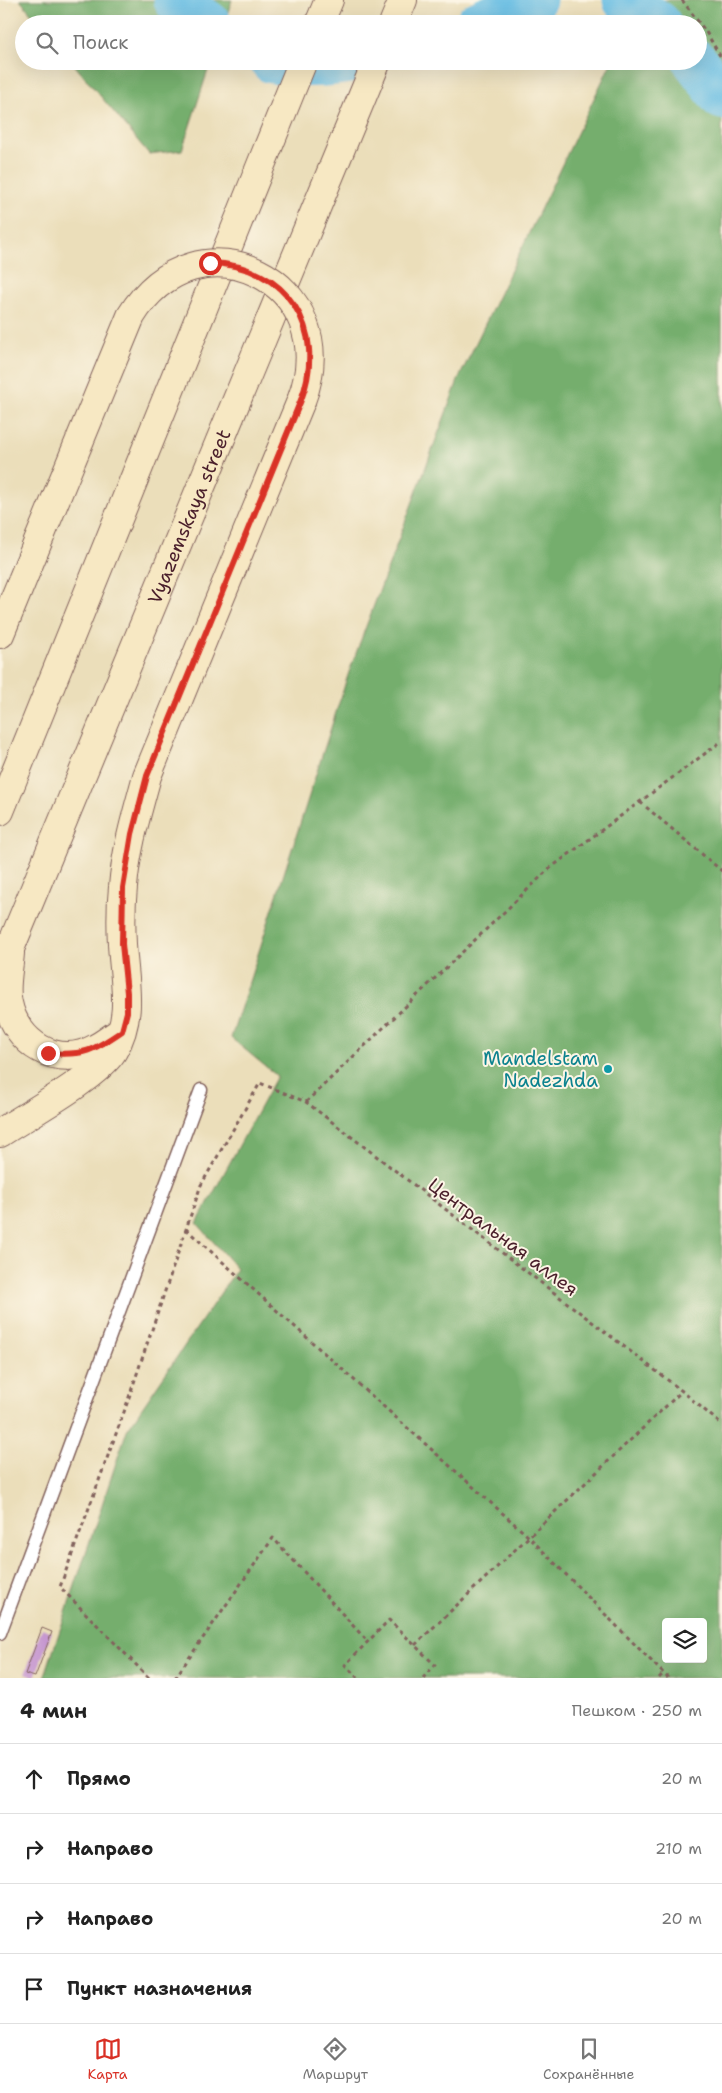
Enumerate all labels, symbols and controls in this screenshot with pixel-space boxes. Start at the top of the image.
search box [15,15,707,70]
icon: search [33,29,61,57]
text: Поиск [73,30,128,55]
route start [199,252,222,275]
street label: Vyazemskaya street [142,425,236,608]
route end [37,1042,60,1065]
place label: Mandelstam Nadezhda [483,1046,598,1093]
marker: Mandelstam Nadezhda [602,1063,614,1075]
street label: Центральная аллея [423,1172,583,1302]
map controls [662,1618,707,1663]
button: layers [662,1618,707,1663]
text: 4 мин [20,1697,87,1725]
text: Пешком · 250 m [572,1700,702,1721]
icon: ahead [20,1765,48,1793]
text: Прямо [67,1766,131,1791]
text: 20 m [661,1768,702,1789]
icon: right [20,1835,48,1863]
text: Направо [67,1836,153,1861]
text: 210 m [655,1838,702,1859]
icon: right [20,1905,48,1933]
text: Направо [67,1906,153,1931]
text: 20 m [661,1908,702,1929]
icon: arrive [20,1975,48,2003]
text: Пункт назначения [67,1976,252,2001]
tab: Карта [88,2035,128,2083]
tab: Маршрут [303,2035,368,2083]
tab: Сохранённые [543,2035,634,2083]

